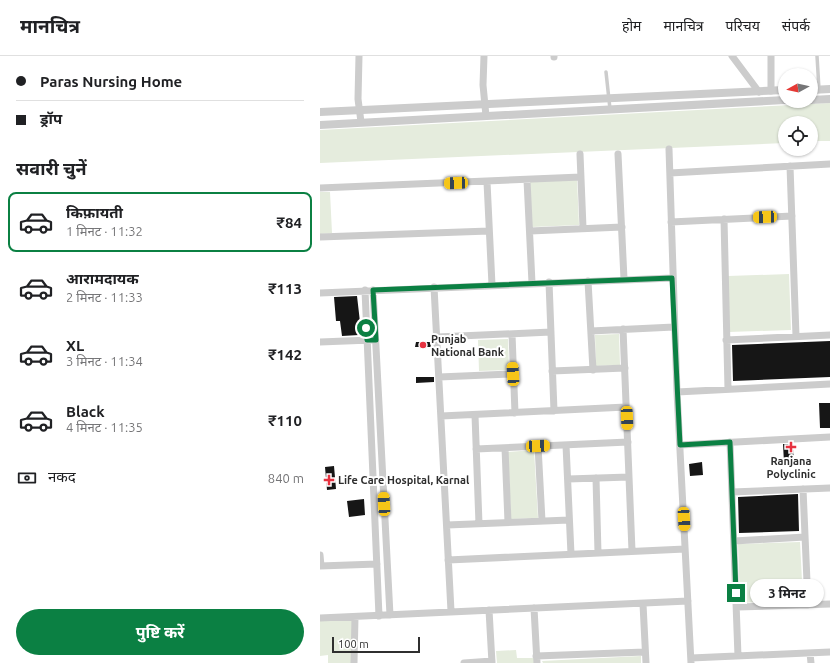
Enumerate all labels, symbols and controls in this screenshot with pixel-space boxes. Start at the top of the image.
text: मानचित्र [20,15,80,37]
text: होम [622,18,641,34]
text: मानचित्र [663,18,704,34]
text: परिचय [726,18,760,34]
text: संपर्क [782,18,810,34]
north arrow [778,68,818,108]
map controls [778,68,818,156]
text: Paras Nursing Home [40,73,182,90]
text: ड्रॉप [40,110,62,127]
button: locate [778,116,818,156]
text: सवारी चुनें [16,158,87,178]
car [444,177,468,189]
icon: car [18,204,54,240]
text: किफ़ायती [66,204,123,221]
car [753,211,777,223]
text: ₹84 [277,214,302,231]
text: 1 मिनट · 11:32 [66,224,143,238]
icon: car [18,270,54,306]
text: आरामदायक [66,270,139,287]
text: ₹113 [268,280,302,297]
text: 2 मिनट · 11:33 [66,290,143,304]
route start [357,319,375,337]
place label: Punjab National Bank [431,333,505,358]
icon: car [18,336,54,372]
text: XL [66,337,84,354]
marker: Punjab National Bank [418,340,428,350]
text: ₹142 [268,346,302,363]
text: 3 मिनट · 11:34 [66,354,143,368]
car [506,362,520,386]
icon: car [18,402,54,438]
text: Black [66,403,105,420]
car [621,406,633,430]
text: ₹110 [268,412,302,429]
text: 4 मिनट · 11:35 [66,420,143,434]
car [526,439,550,453]
marker: Ranjana Polyclinic [785,441,797,453]
place label: Ranjana Polyclinic [766,455,816,480]
icon: cash [16,467,38,489]
text: नकद [48,468,76,485]
text: 840 m [268,471,304,485]
marker: Life Care Hospital, Karnal [323,474,335,486]
place label: Life Care Hospital, Karnal [338,474,470,486]
car [377,492,391,516]
car [677,507,691,531]
callout: 3 मिनट [750,579,824,607]
route end [727,584,745,602]
text: 3 मिनट [768,586,806,600]
button: पुष्टि करें [16,609,304,655]
scale bar [332,635,420,654]
text: 100 m [338,638,369,650]

